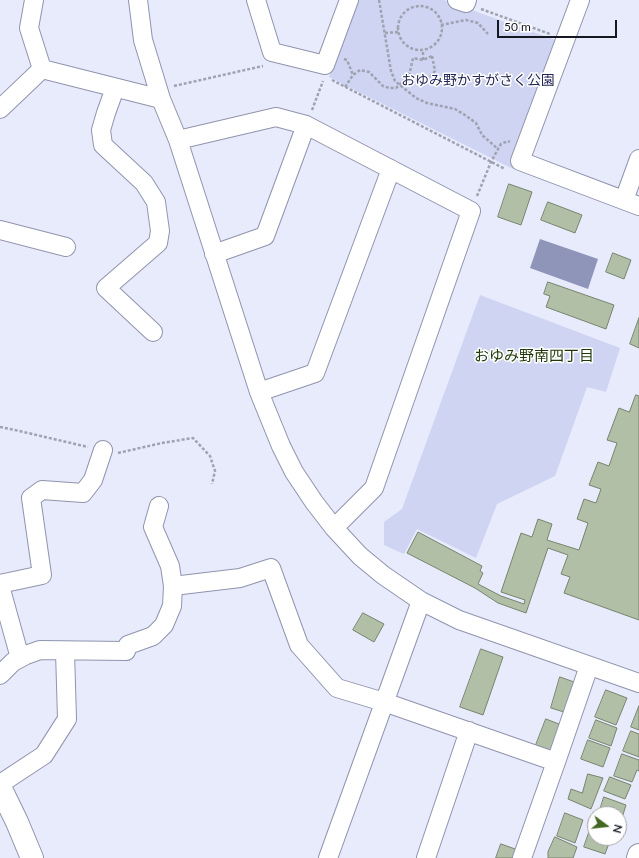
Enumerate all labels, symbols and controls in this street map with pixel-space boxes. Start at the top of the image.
scale bar [499,12,619,38]
text: 50 m [504,19,531,34]
park label: おゆみ野かすがさく公園 [401,72,555,88]
district label: おゆみ野南四丁目 [474,347,594,365]
north arrow [587,806,627,846]
text: N [611,823,625,835]

